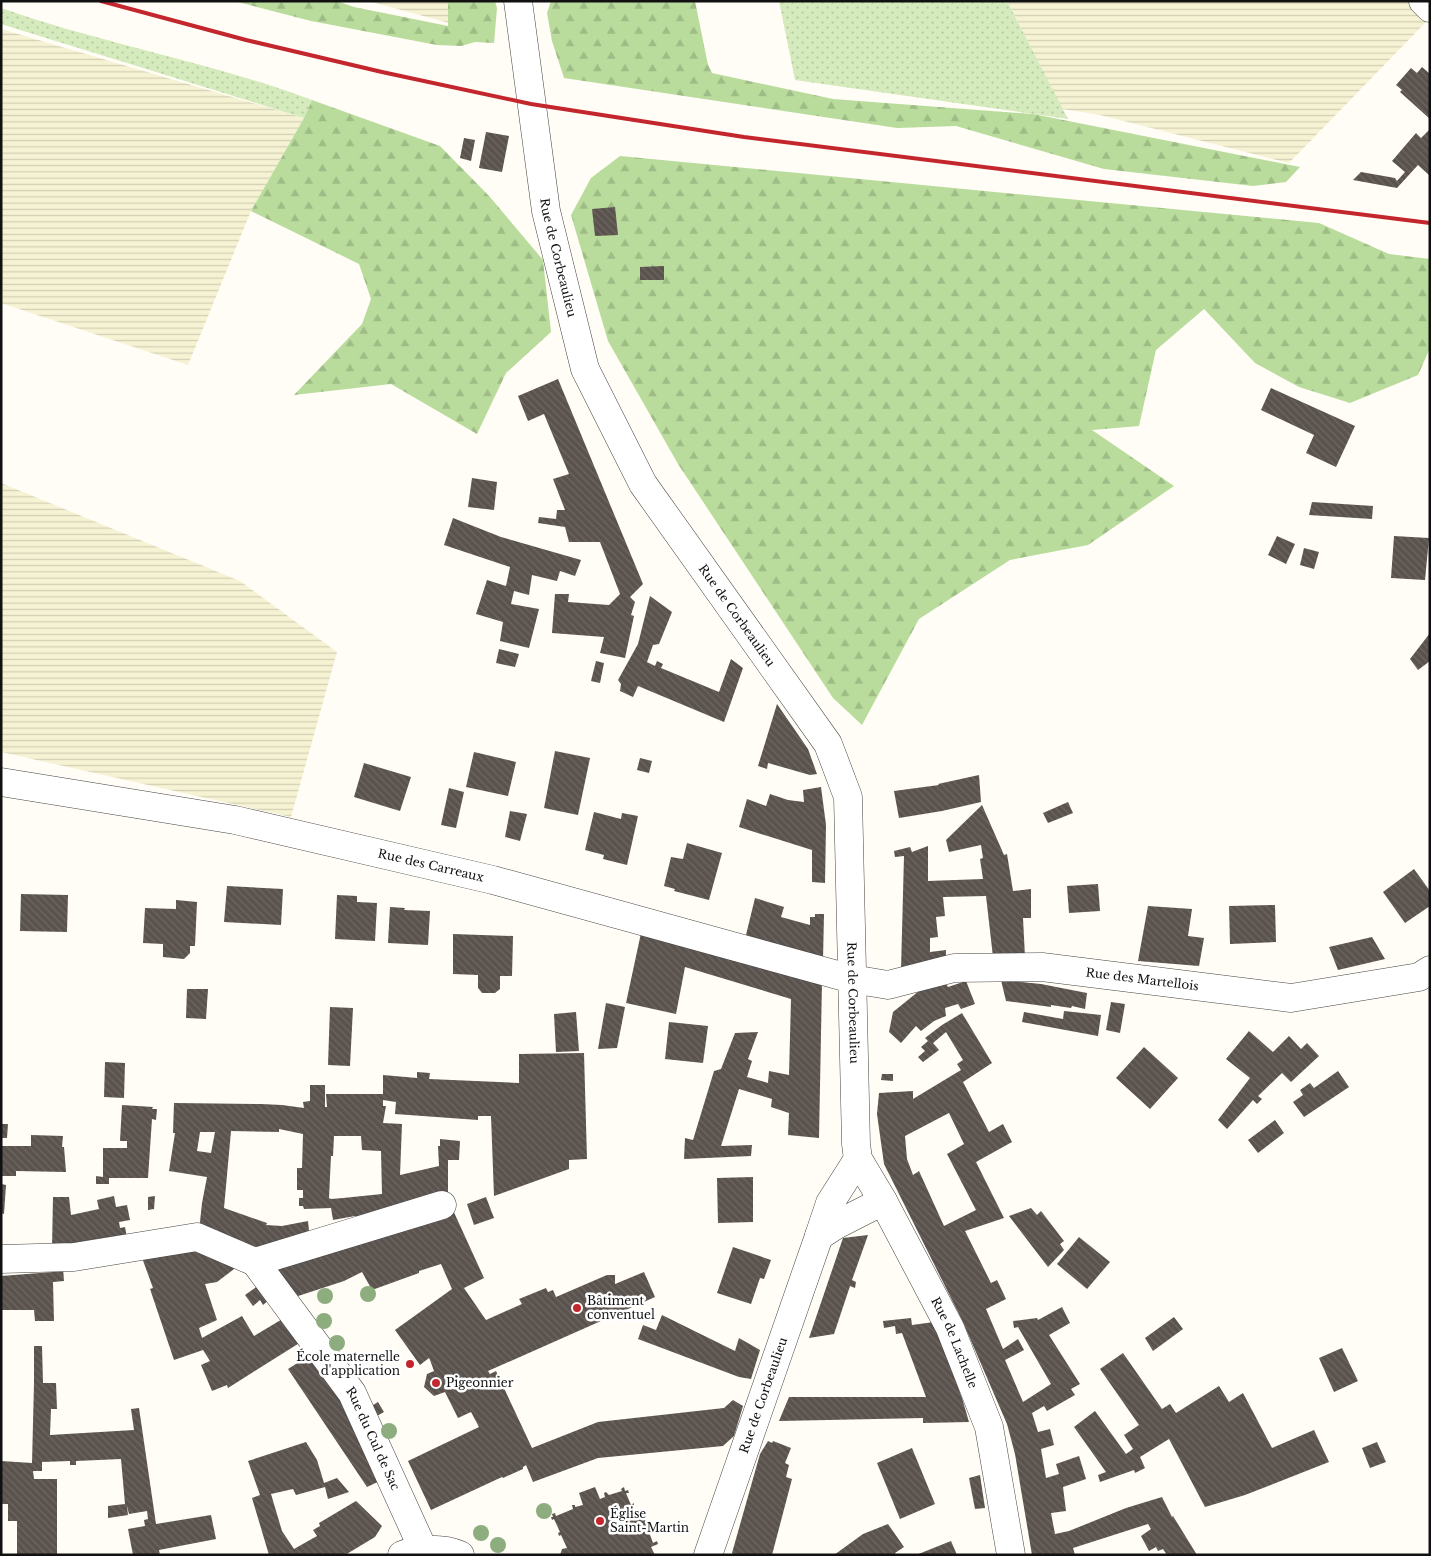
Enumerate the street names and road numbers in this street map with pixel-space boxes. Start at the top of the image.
street label: Rue de Corbeaulieu [537,197,580,319]
street label: Rue de Corbeaulieu [696,561,779,669]
street label: Rue des Carreaux [376,845,486,885]
street label: Rue de Corbeaulieu [844,942,862,1064]
street label: Rue des Martellois [1085,965,1200,993]
street label: Rue de Lachelle [928,1294,981,1390]
street label: Rue de Corbeaulieu [736,1335,790,1455]
street label: Rue du Cul de Sac [343,1384,403,1493]

